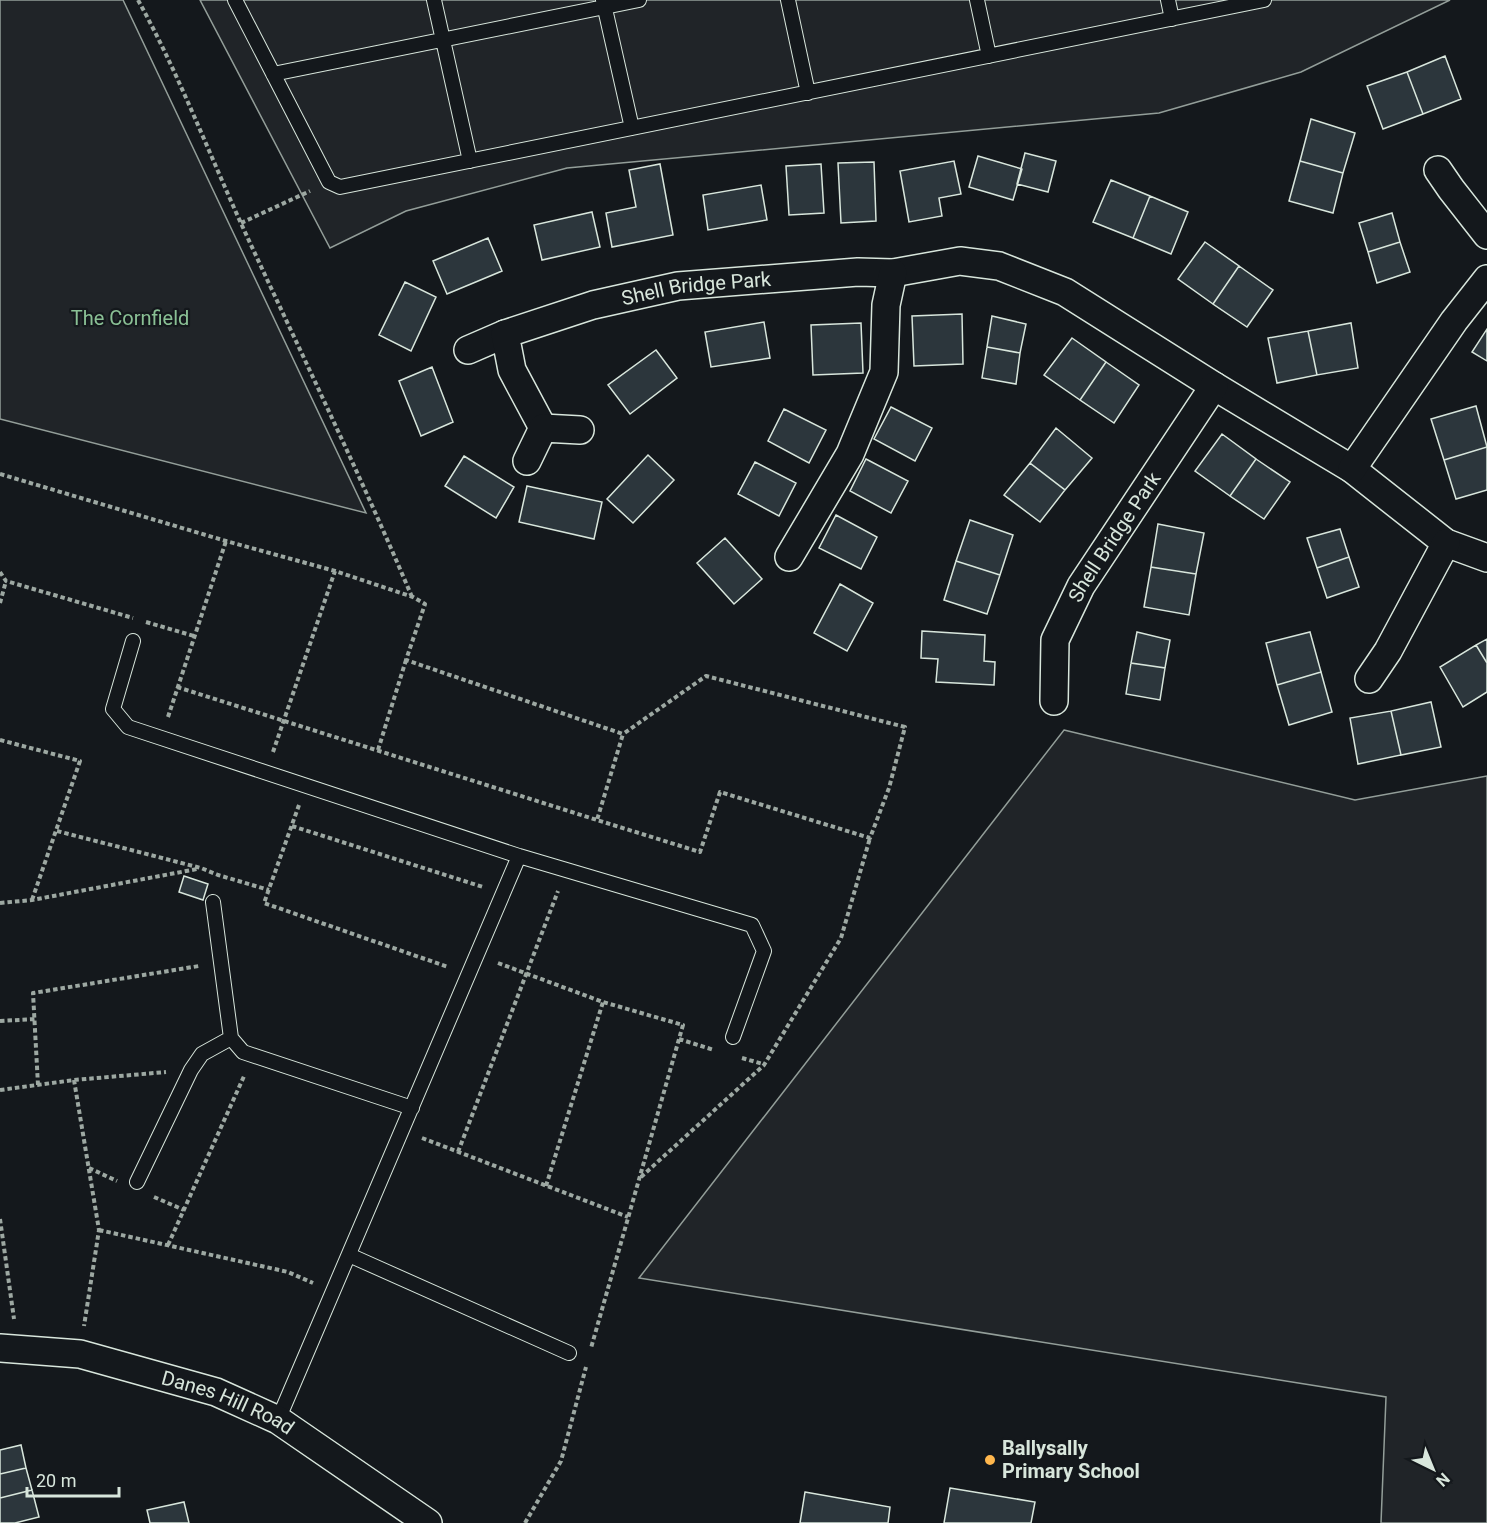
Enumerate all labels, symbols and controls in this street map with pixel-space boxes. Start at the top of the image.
street label: Shell Bridge Park [619,267,773,310]
park label: The Cornfield [71,306,189,330]
street label: Shell Bridge Park [1063,467,1166,606]
street label: Danes Hill Road [159,1365,299,1439]
place label: Ballysally Primary School [1002,1436,1140,1483]
north arrow [1403,1439,1463,1499]
marker: Ballysally Primary School [983,1453,997,1467]
scale bar [27,1460,118,1498]
text: N [1432,1469,1453,1490]
text: 20 m [36,1470,76,1491]

